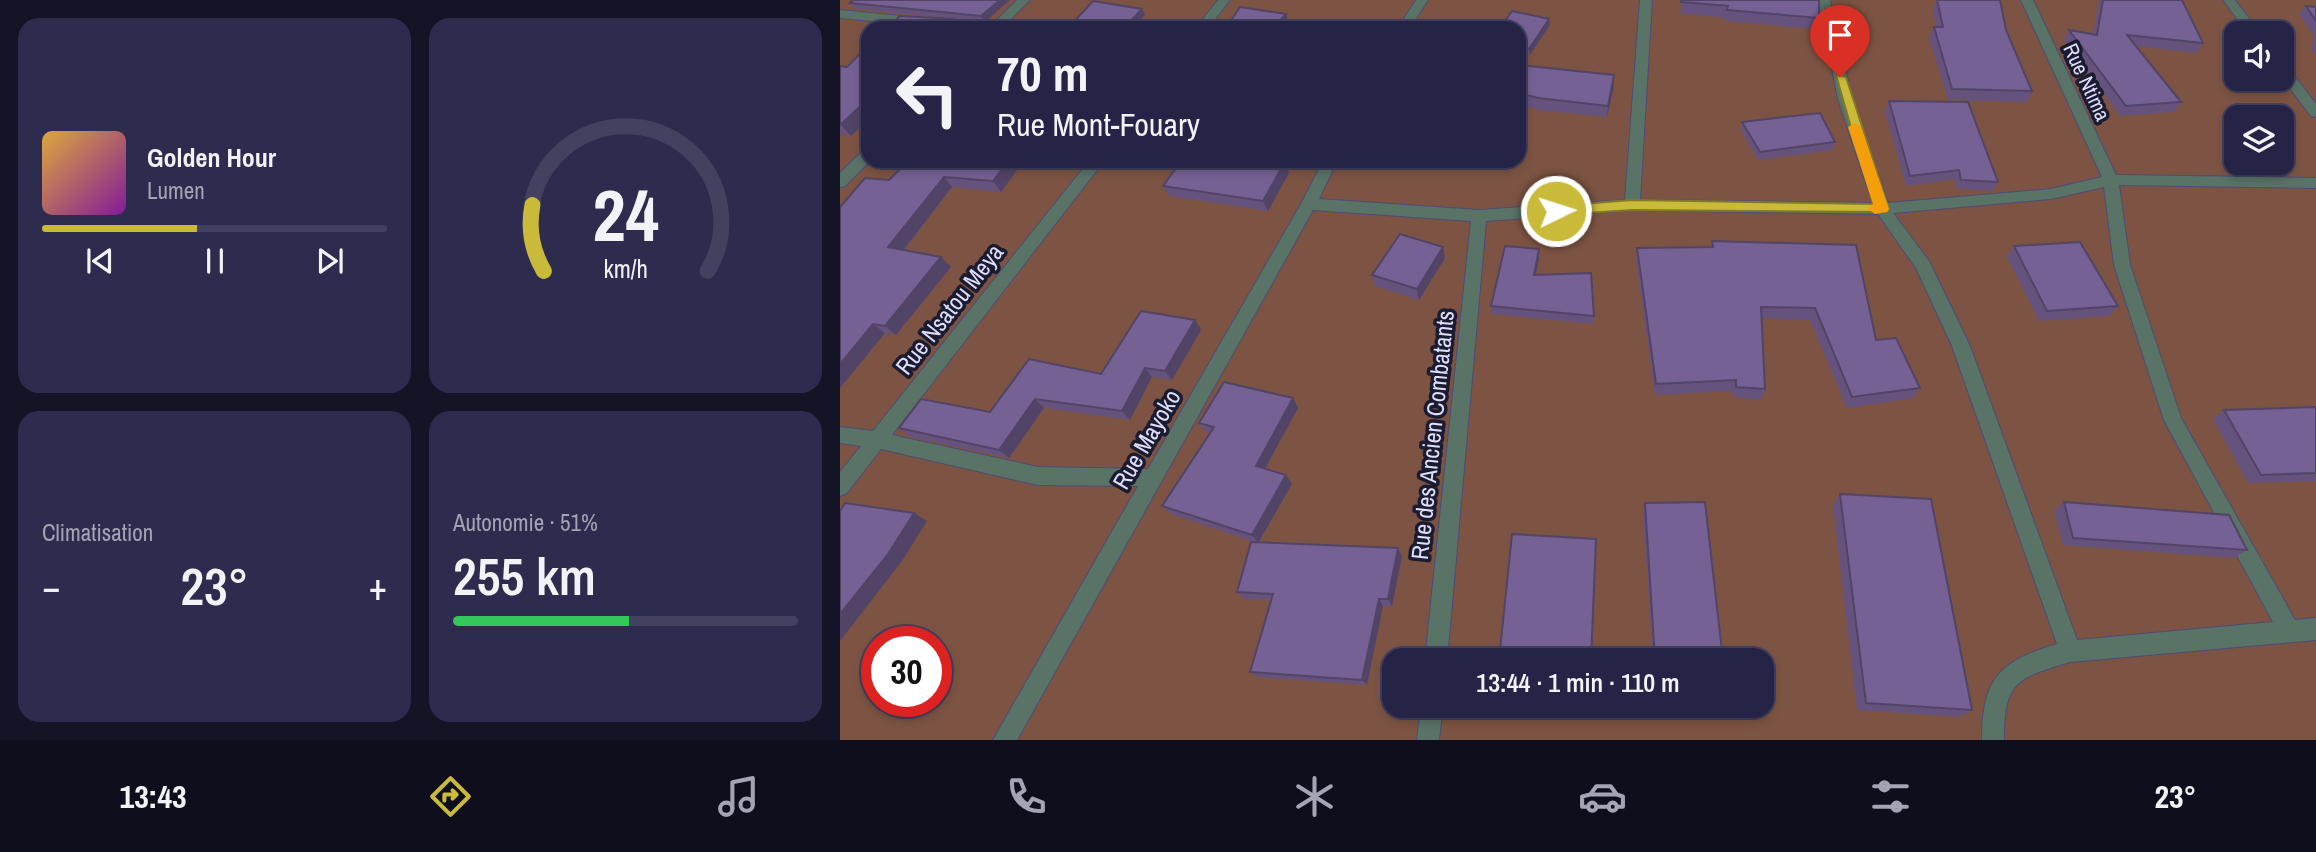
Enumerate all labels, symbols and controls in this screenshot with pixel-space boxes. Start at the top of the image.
pin [1810,5,1870,77]
icon: arrive [1821,16,1859,54]
map controls [2224,21,2294,175]
button: sound [2224,21,2294,91]
street label: Rue Ntima [2056,39,2118,126]
text: 70 m [997,40,1089,106]
icon: left [882,49,973,140]
text: Rue Mont-Fouary [997,103,1200,146]
button: layers [2224,105,2294,175]
text: Golden Hour [147,140,276,175]
text: 24 [592,167,659,265]
position arrow [1519,174,1593,248]
text: Lumen [147,175,205,206]
street label: Rue Nsatou Meya [888,237,1010,381]
icon: previous [81,242,119,280]
icon: pause [196,242,234,280]
icon: next [311,242,349,280]
text: km/h [603,252,648,286]
street label: Rue des Ancien Combatants [1403,309,1461,561]
street label: Rue Mayoko [1105,383,1187,495]
text: Autonomie · 51% [453,507,598,538]
text: Climatisation [42,517,153,548]
text: 255 km [453,541,596,611]
text: 23° [180,551,249,621]
text: − [42,561,60,612]
text: + [369,561,387,612]
speed limit sign: 30 [861,626,952,717]
text: 13:44 · 1 min · 110 m [1476,665,1680,700]
icon: directions [426,772,475,821]
icon: music [714,772,763,821]
icon: phone [1002,772,1051,821]
icon: climate [1290,772,1339,821]
icon: car [1578,772,1627,821]
icon: filters [1866,772,1915,821]
text: 13:43 [120,775,187,818]
text: 23° [2154,775,2196,818]

